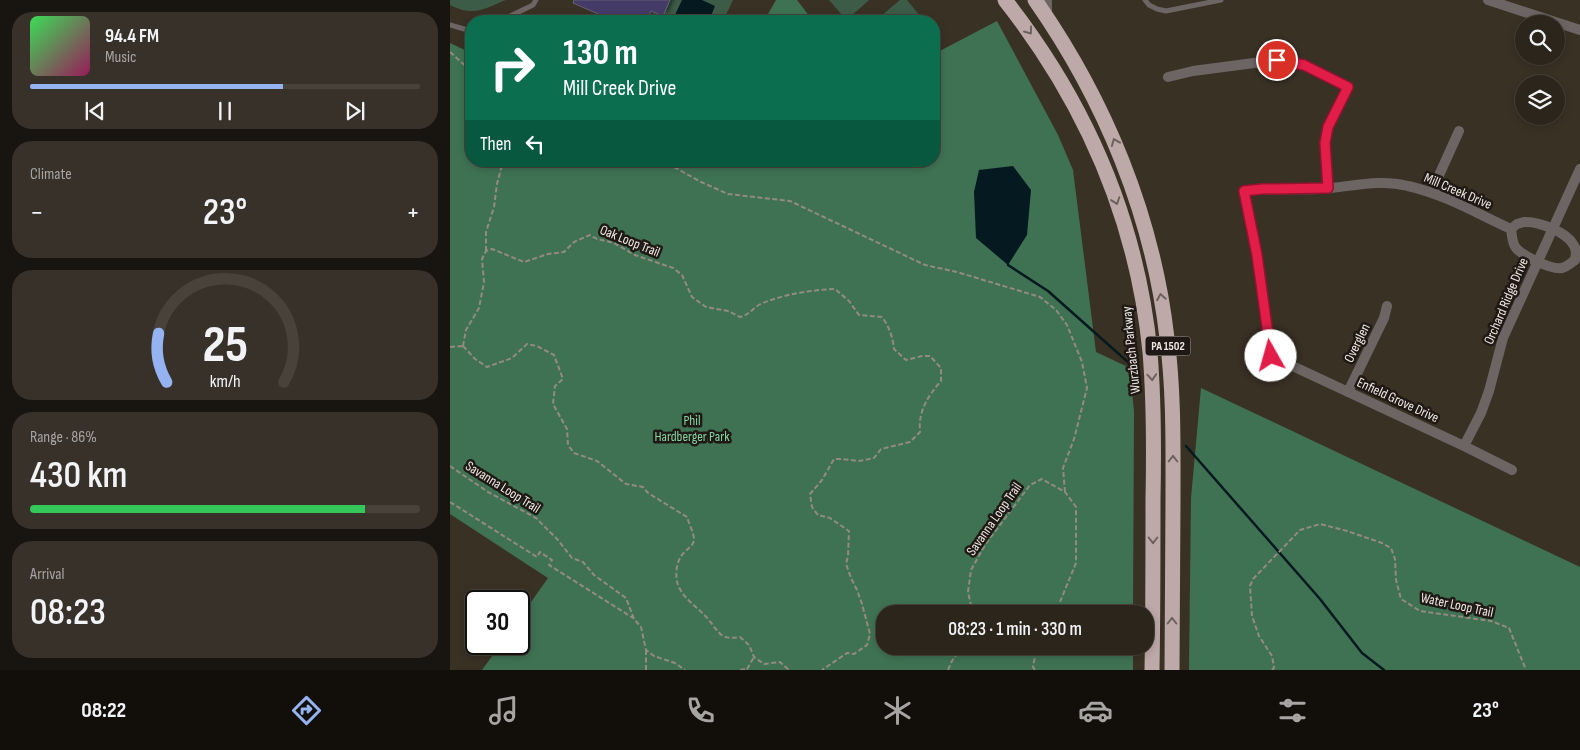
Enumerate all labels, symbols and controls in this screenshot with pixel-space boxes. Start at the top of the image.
map controls [1515,15,1565,125]
button: search [1515,15,1565,65]
text: 94.4 FM [105,25,159,48]
one-way arrow [1023,25,1031,34]
text: 130 m [563,32,638,75]
icon: right [480,35,545,100]
pin [1256,39,1298,81]
icon: arrive [1263,46,1291,74]
text: Music [105,48,136,67]
text: Mill Creek Drive [563,75,676,102]
button: layers [1515,75,1565,125]
icon: previous [81,97,109,125]
icon: pause [211,97,239,125]
icon: next [341,97,369,125]
icon: left [521,130,549,158]
text: Then [480,133,511,156]
one-way arrow [1110,138,1121,147]
text: Climate [30,165,72,184]
street label: Mill Creek Drive [1421,169,1495,213]
text: 23° [203,190,247,235]
text: − [30,196,44,229]
text: + [406,196,420,229]
one-way arrow [1111,197,1121,205]
street label: Oak Loop Trail [597,221,663,261]
street label: Orchard Ridge Drive [1480,255,1532,347]
one-way arrow [1156,293,1166,301]
street label: Wurzbach Parkway [1118,305,1144,395]
text: 25 [202,314,248,377]
street label: Overglen [1340,321,1374,365]
position arrow [1244,329,1296,381]
road number: PA 1502 [1146,336,1190,356]
text: km/h [210,371,240,392]
one-way arrow [1146,374,1157,382]
street label: Enfield Grove Drive [1354,374,1442,426]
park label: Phil Hardberger Park [654,412,730,445]
text: Range · 86% [30,428,97,447]
text: 430 km [30,453,127,498]
one-way arrow [1168,455,1178,462]
street label: Savanna Loop Trail [462,457,544,517]
street label: Savanna Loop Trail [963,479,1025,559]
one-way arrow [1148,536,1158,544]
text: Arrival [30,565,64,584]
street label: Water Loop Trail [1419,589,1495,621]
text: 08:23 [30,590,106,635]
speed limit sign: 30 [465,590,530,655]
one-way arrow [1167,617,1177,625]
text: 08:23 · 1 min · 330 m [948,618,1082,641]
icon: directions [289,693,324,728]
icon: music [486,693,521,728]
icon: phone [683,693,718,728]
icon: climate [880,693,915,728]
icon: car [1078,693,1113,728]
icon: filters [1275,693,1310,728]
text: 08:22 [81,697,126,724]
text: 23° [1472,697,1499,724]

